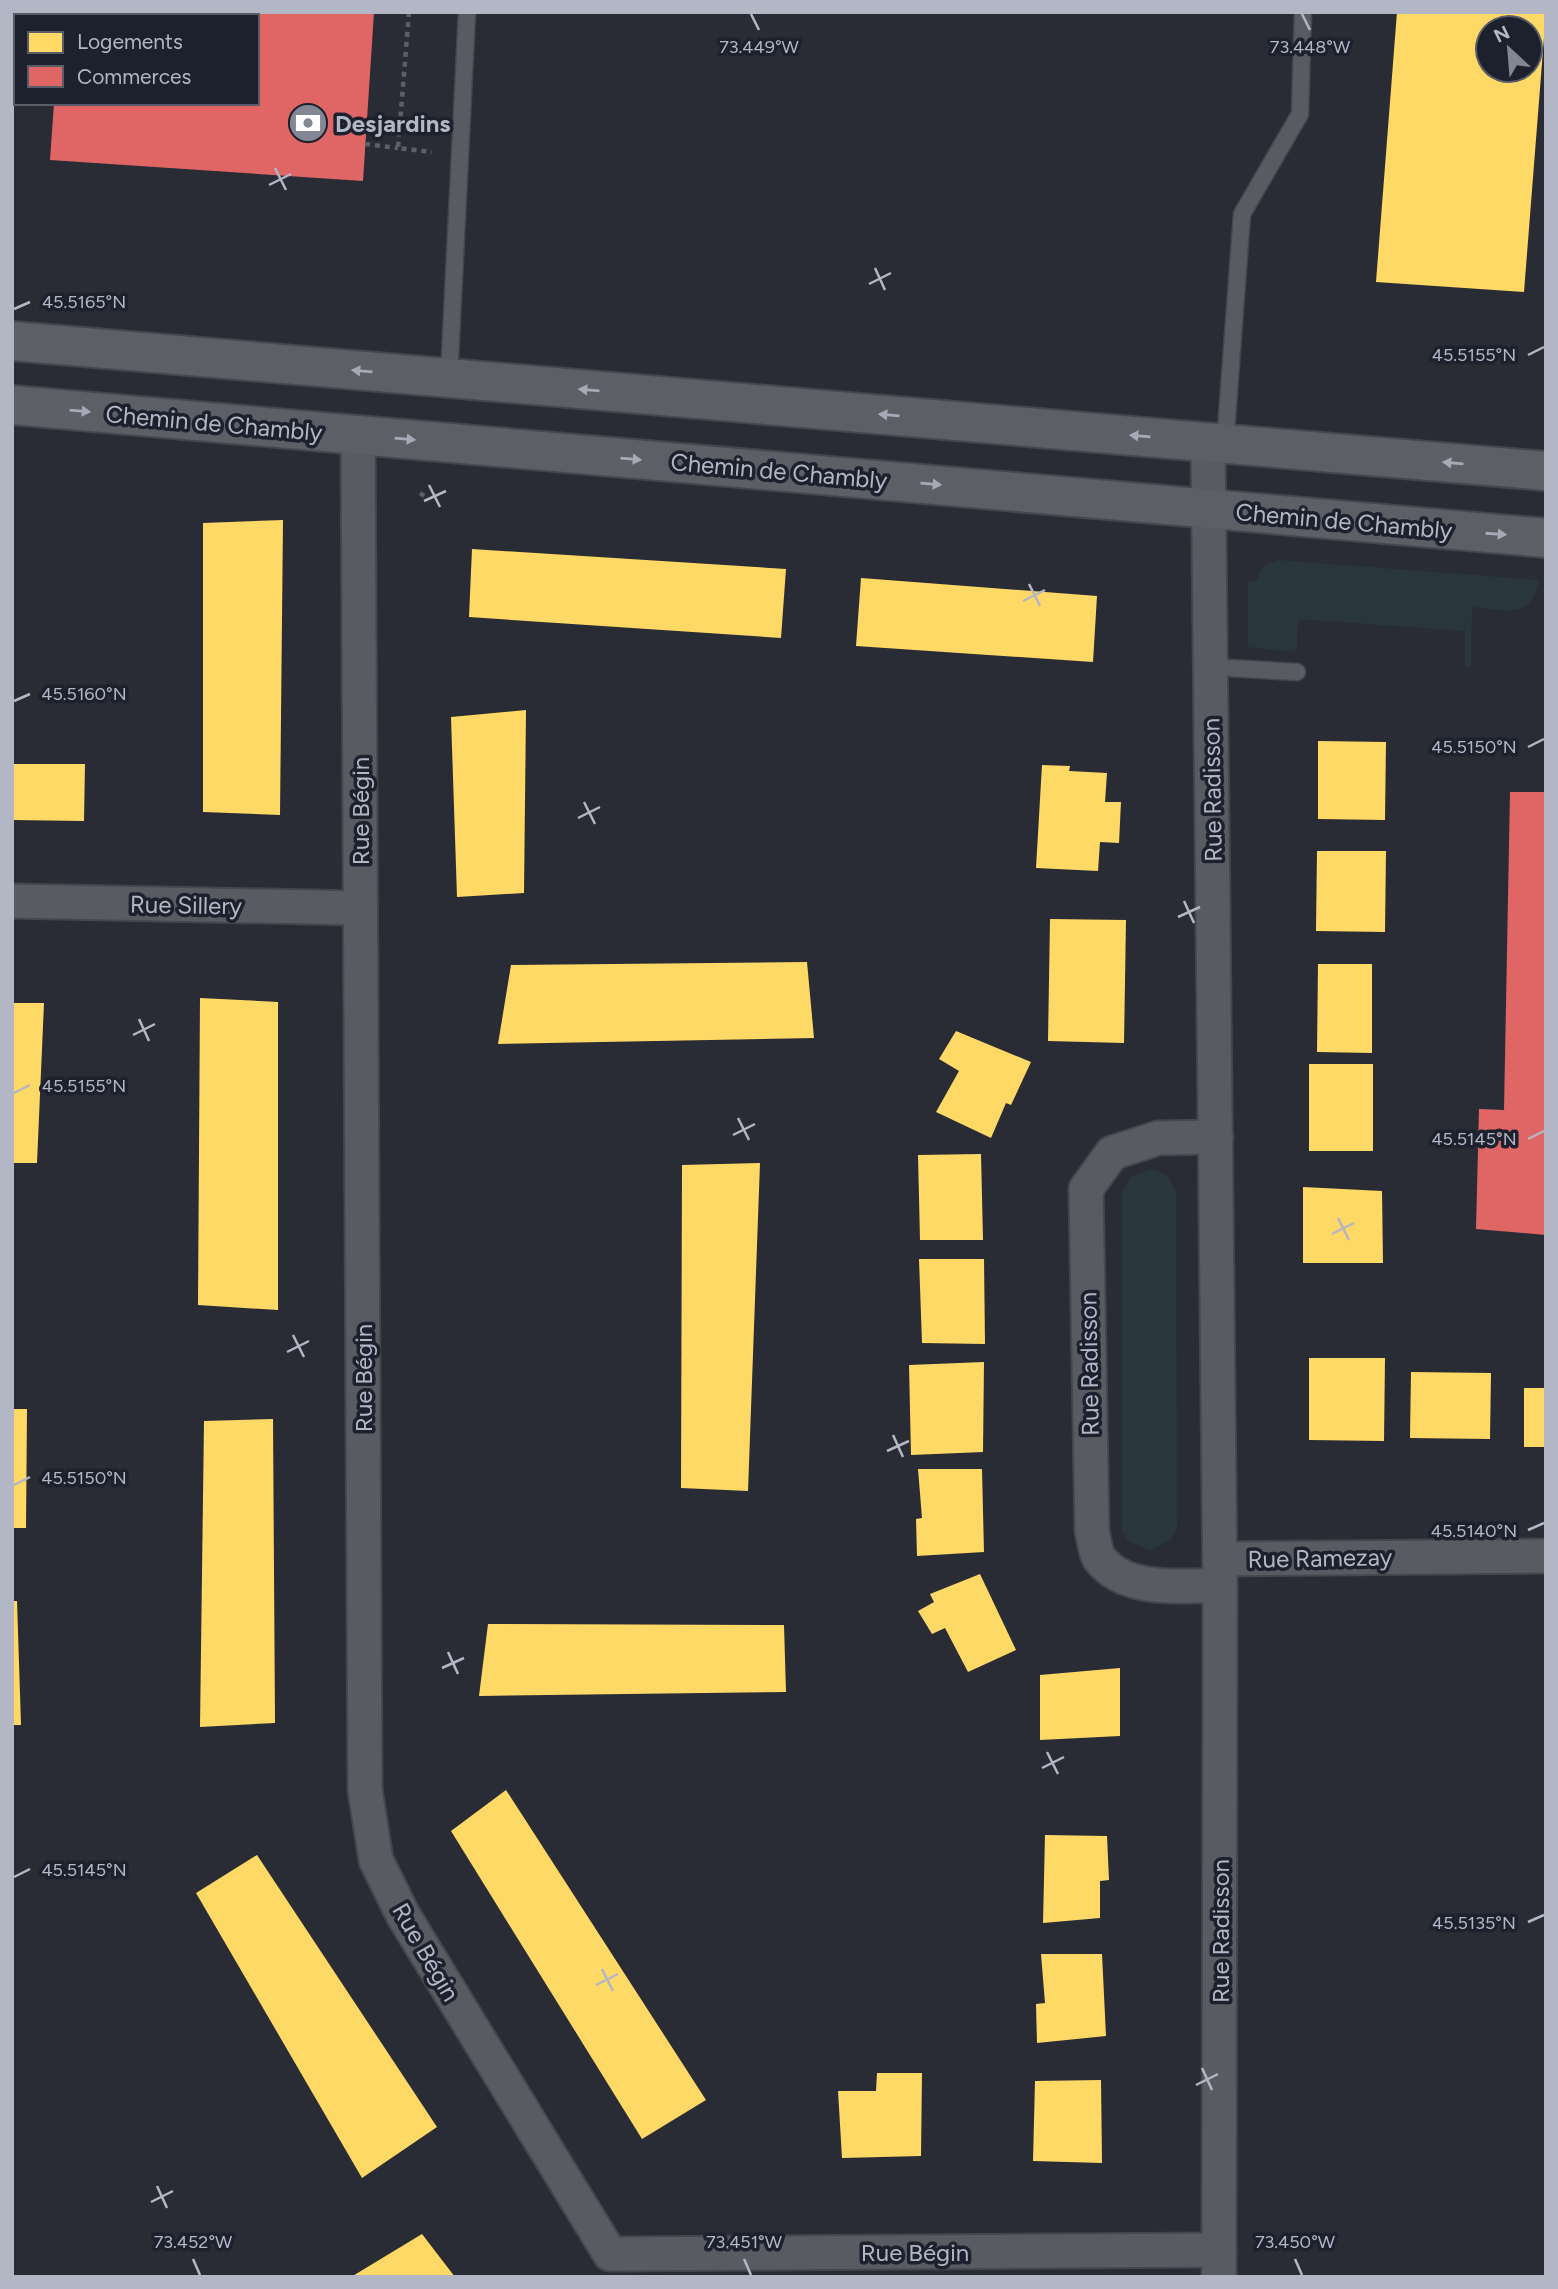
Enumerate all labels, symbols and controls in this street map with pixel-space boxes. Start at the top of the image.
legend [14,14,259,105]
north arrow [1474,14,1544,84]
text: N [1490,21,1513,48]
text: Logements [77,29,183,54]
text: 73.449°W [719,36,800,58]
text: 73.448°W [1270,36,1351,58]
text: Commerces [77,64,191,89]
bank icon: Desjardins [287,102,329,144]
place label: Desjardins [335,109,451,138]
text: 45.5165°N [42,291,126,313]
text: 45.5155°N [1432,344,1516,366]
one-way arrow [351,365,373,376]
one-way arrow [578,384,600,395]
street label: Chemin de Chambly [104,399,324,447]
one-way arrow [69,406,91,417]
one-way arrow [878,409,900,420]
one-way arrow [1129,430,1151,441]
one-way arrow [394,434,416,445]
street label: Chemin de Chambly [669,447,889,495]
one-way arrow [620,454,642,465]
one-way arrow [1442,457,1464,468]
one-way arrow [920,479,942,490]
street label: Chemin de Chambly [1234,497,1454,545]
one-way arrow [1486,529,1508,540]
text: 45.5160°N [41,683,127,705]
street label: Rue Radisson [1196,718,1228,862]
text: 45.5150°N [1431,736,1517,758]
street label: Rue Bégin [346,757,375,865]
street label: Rue Sillery [130,890,243,920]
text: 45.5155°N [42,1075,126,1097]
text: 45.5145°N [1431,1128,1517,1150]
street label: Rue Radisson [1073,1292,1105,1436]
street label: Rue Bégin [349,1324,378,1432]
text: 45.5150°N [41,1467,127,1489]
text: 45.5140°N [1431,1520,1517,1542]
street label: Rue Ramezay [1247,1542,1393,1574]
text: 45.5145°N [41,1859,127,1881]
street label: Rue Radisson [1206,1859,1235,2003]
street label: Rue Bégin [386,1898,466,2006]
text: 45.5135°N [1432,1912,1516,1934]
text: 73.452°W [154,2231,233,2253]
text: 73.451°W [706,2231,783,2253]
text: 73.450°W [1255,2231,1336,2253]
street label: Rue Bégin [861,2238,969,2267]

